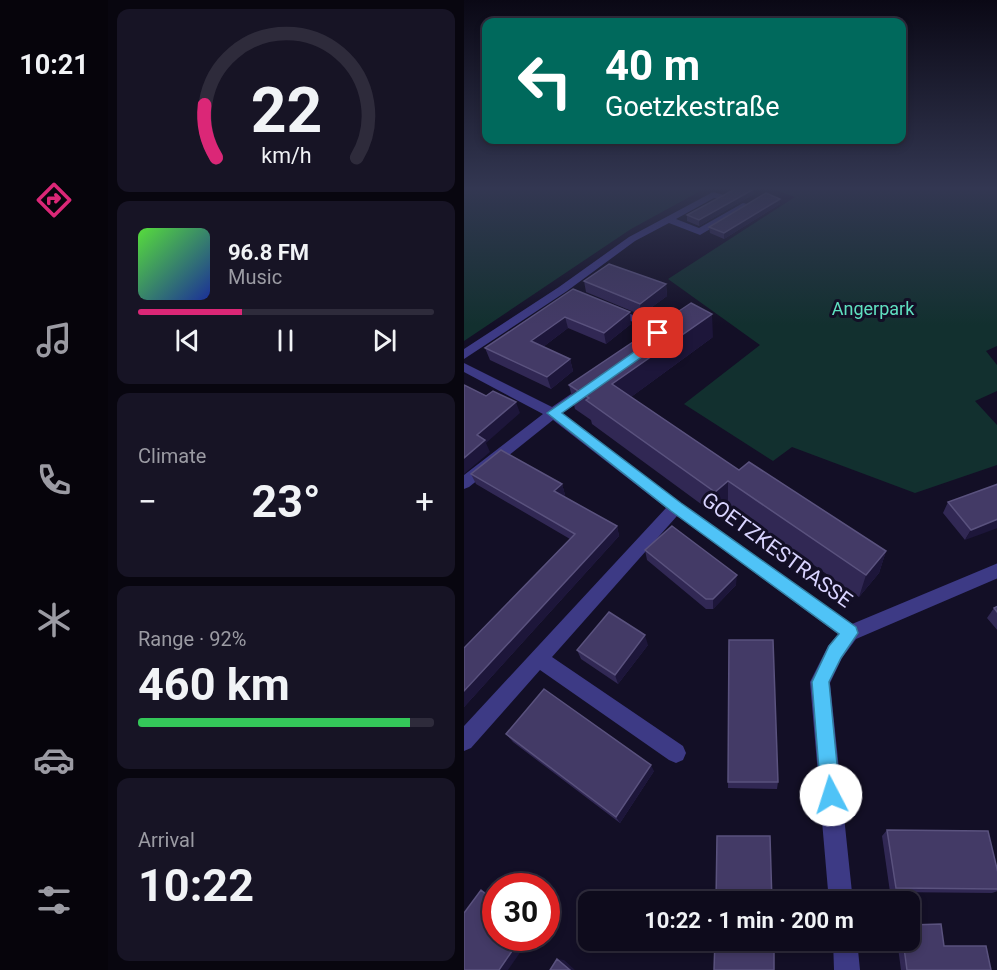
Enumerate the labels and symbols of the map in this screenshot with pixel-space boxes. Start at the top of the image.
park label: Angerpark [832,298,915,319]
pin [632,307,683,358]
street label: GOETZKESTRASSE [697,487,857,613]
position arrow [799,763,863,827]
speed limit sign: 30 [482,873,560,951]

